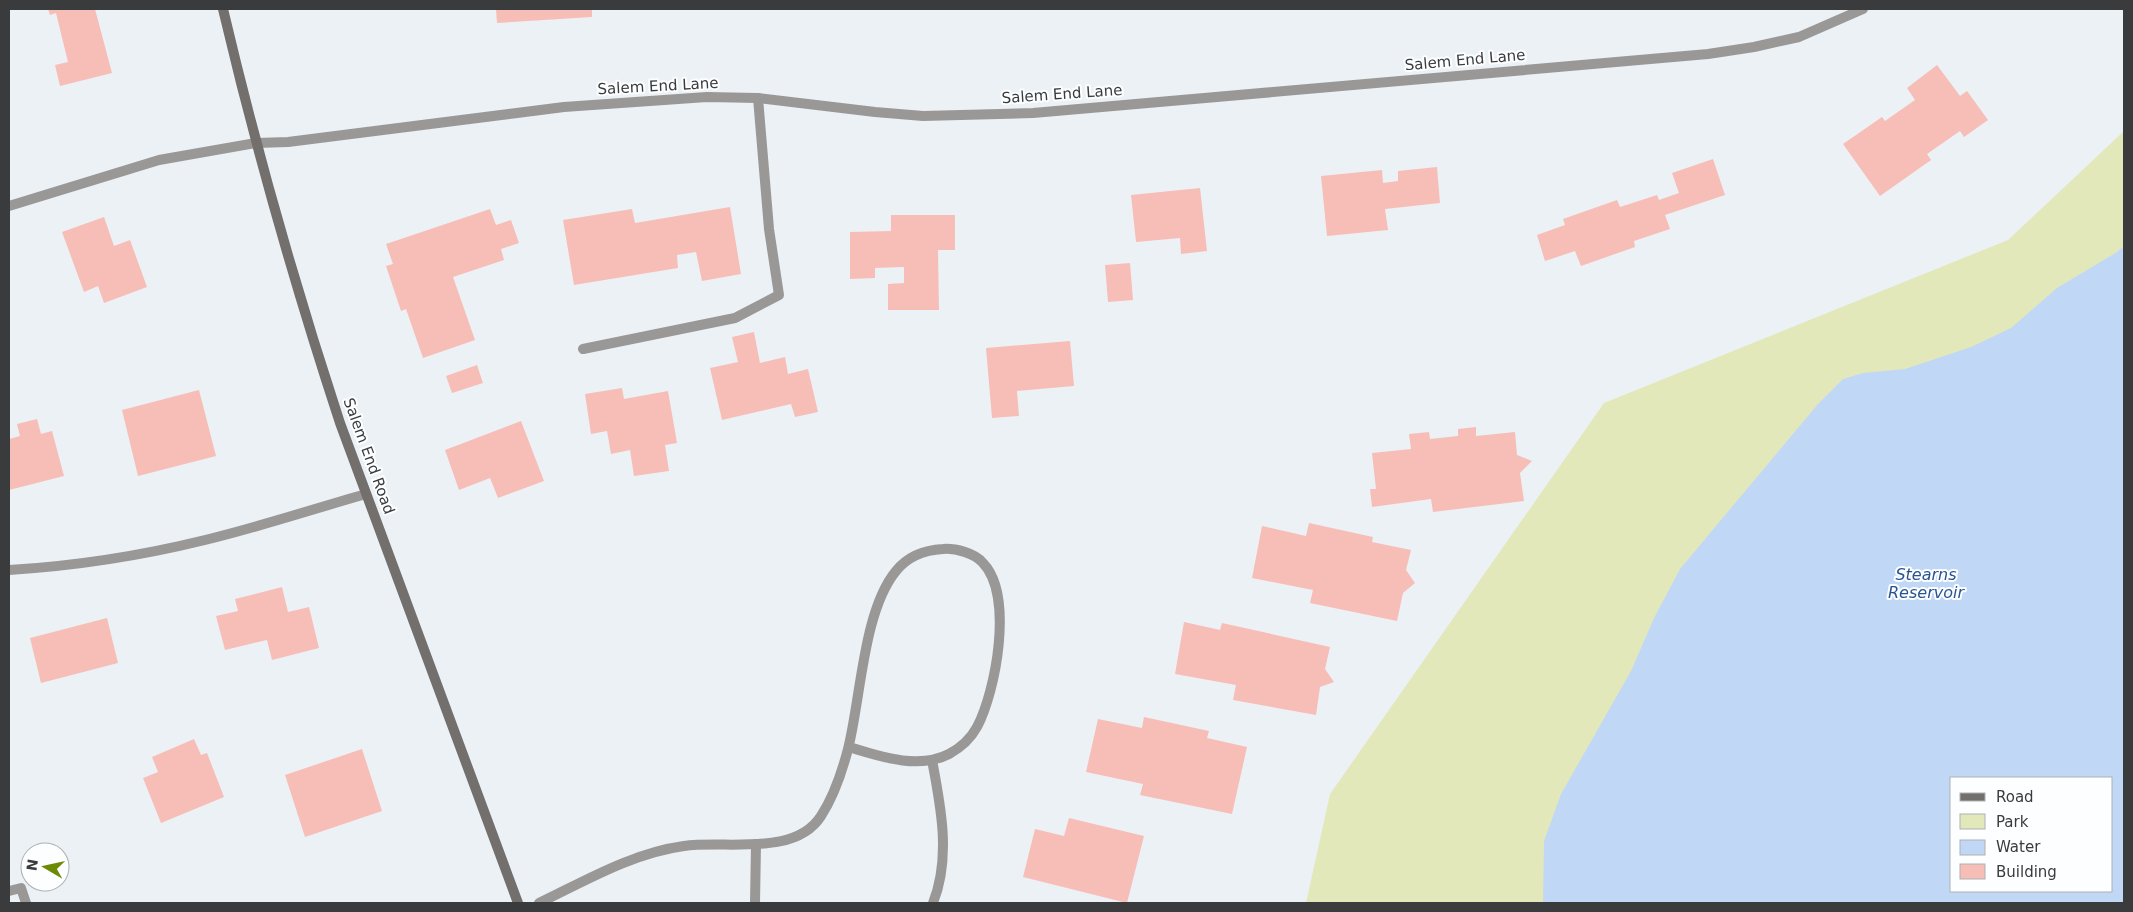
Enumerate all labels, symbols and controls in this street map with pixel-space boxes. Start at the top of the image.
street label: Salem End Lane [1404,46,1526,74]
street label: Salem End Lane [597,74,719,98]
street label: Salem End Lane [1001,81,1123,107]
street label: Salem End Road [340,395,398,517]
water label: Stearns Reservoir [1888,565,1965,602]
legend [1950,777,2113,892]
text: Road [1996,788,2034,806]
text: Park [1996,813,2029,831]
text: Water [1996,838,2041,856]
north arrow [20,842,70,892]
text: N [23,858,41,872]
text: Building [1996,863,2057,881]

